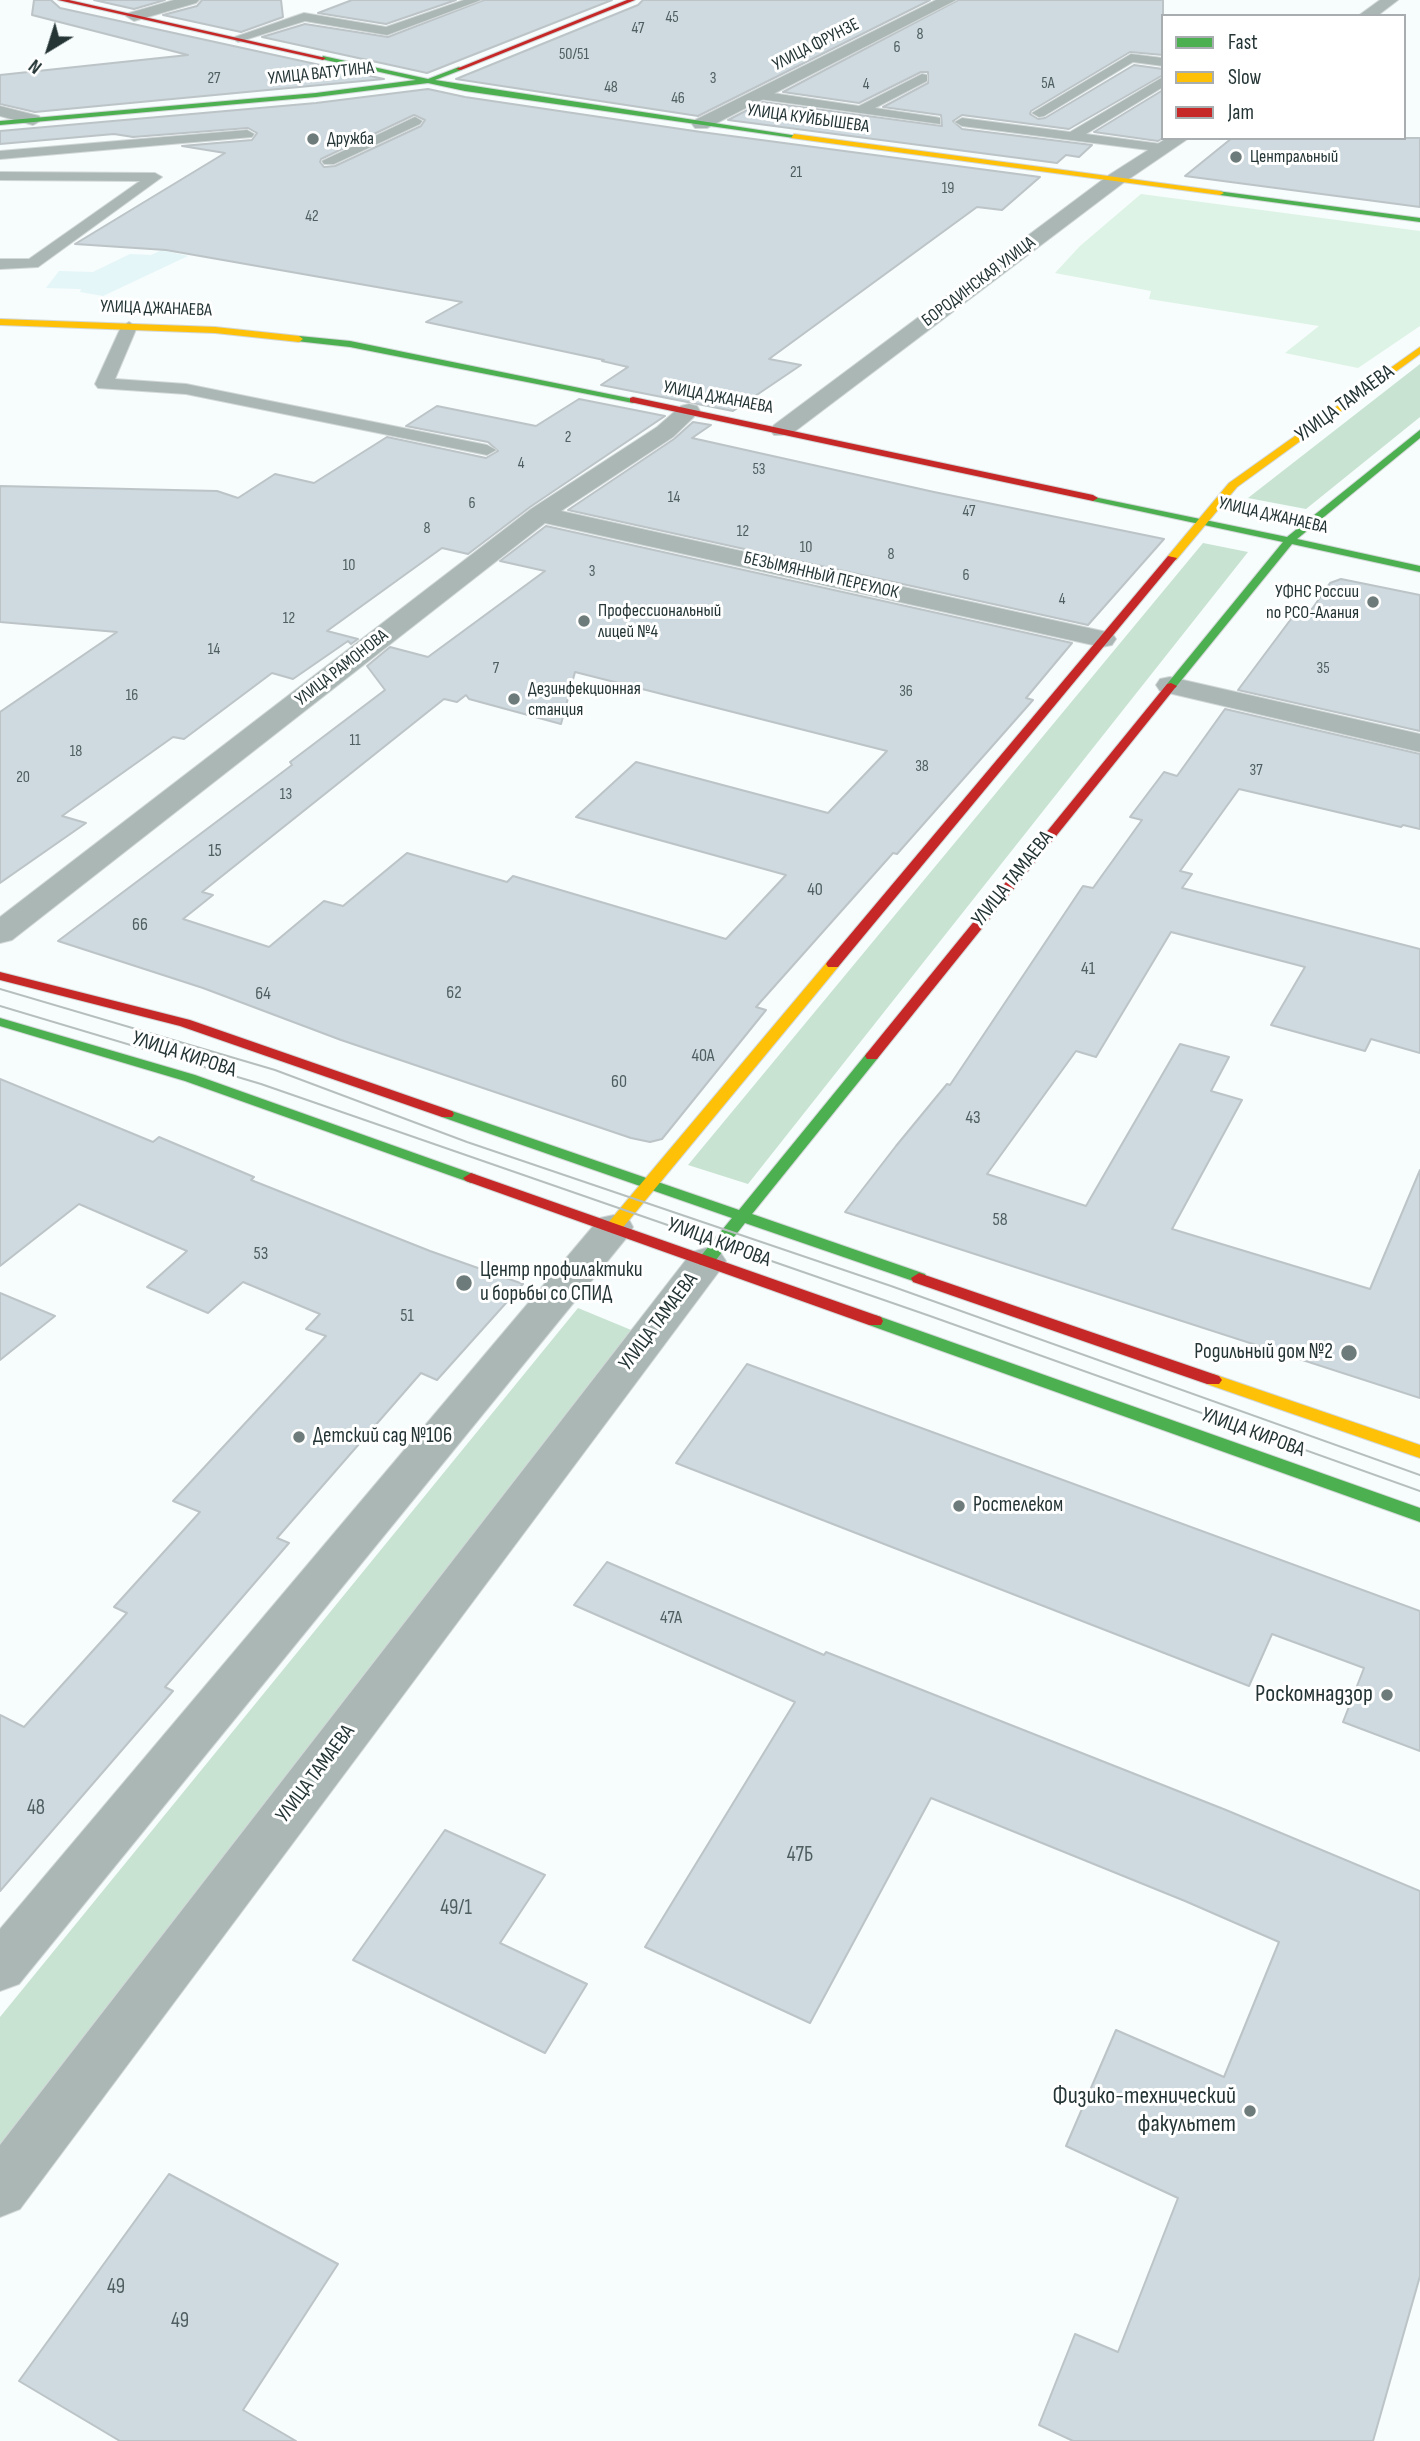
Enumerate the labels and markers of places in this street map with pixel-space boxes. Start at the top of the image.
place label: Дружба [327,128,374,150]
marker: Дружба [305,131,321,147]
place label: Центральный [1250,146,1338,168]
marker: Центральный [1228,149,1244,165]
place label: УФНС России по РСО-Алания [1266,581,1359,624]
marker: УФНС России по РСО-Алания [1365,594,1381,610]
place label: Профессиональный лицей №4 [598,600,721,642]
marker: Профессиональный лицей №4 [576,613,592,629]
place label: Дезинфекционная станция [528,678,641,720]
marker: Дезинфекционная станция [506,691,522,707]
place label: Центр профилактики и борьбы со СПИД [480,1258,643,1308]
marker: Центр профилактики и борьбы со СПИД [454,1273,474,1293]
place label: Родильный дом №2 [1194,1340,1333,1366]
marker: Родильный дом №2 [1339,1343,1359,1363]
place label: Детский сад №106 [313,1424,452,1450]
marker: Детский сад №106 [291,1429,307,1445]
place label: Ростелеком [973,1493,1063,1519]
marker: Ростелеком [951,1498,967,1514]
place label: Роскомнадзор [1255,1681,1373,1709]
marker: Роскомнадзор [1379,1687,1395,1703]
place label: Физико-технический факультет [1052,2083,1236,2139]
marker: Физико-технический факультет [1242,2103,1258,2119]

